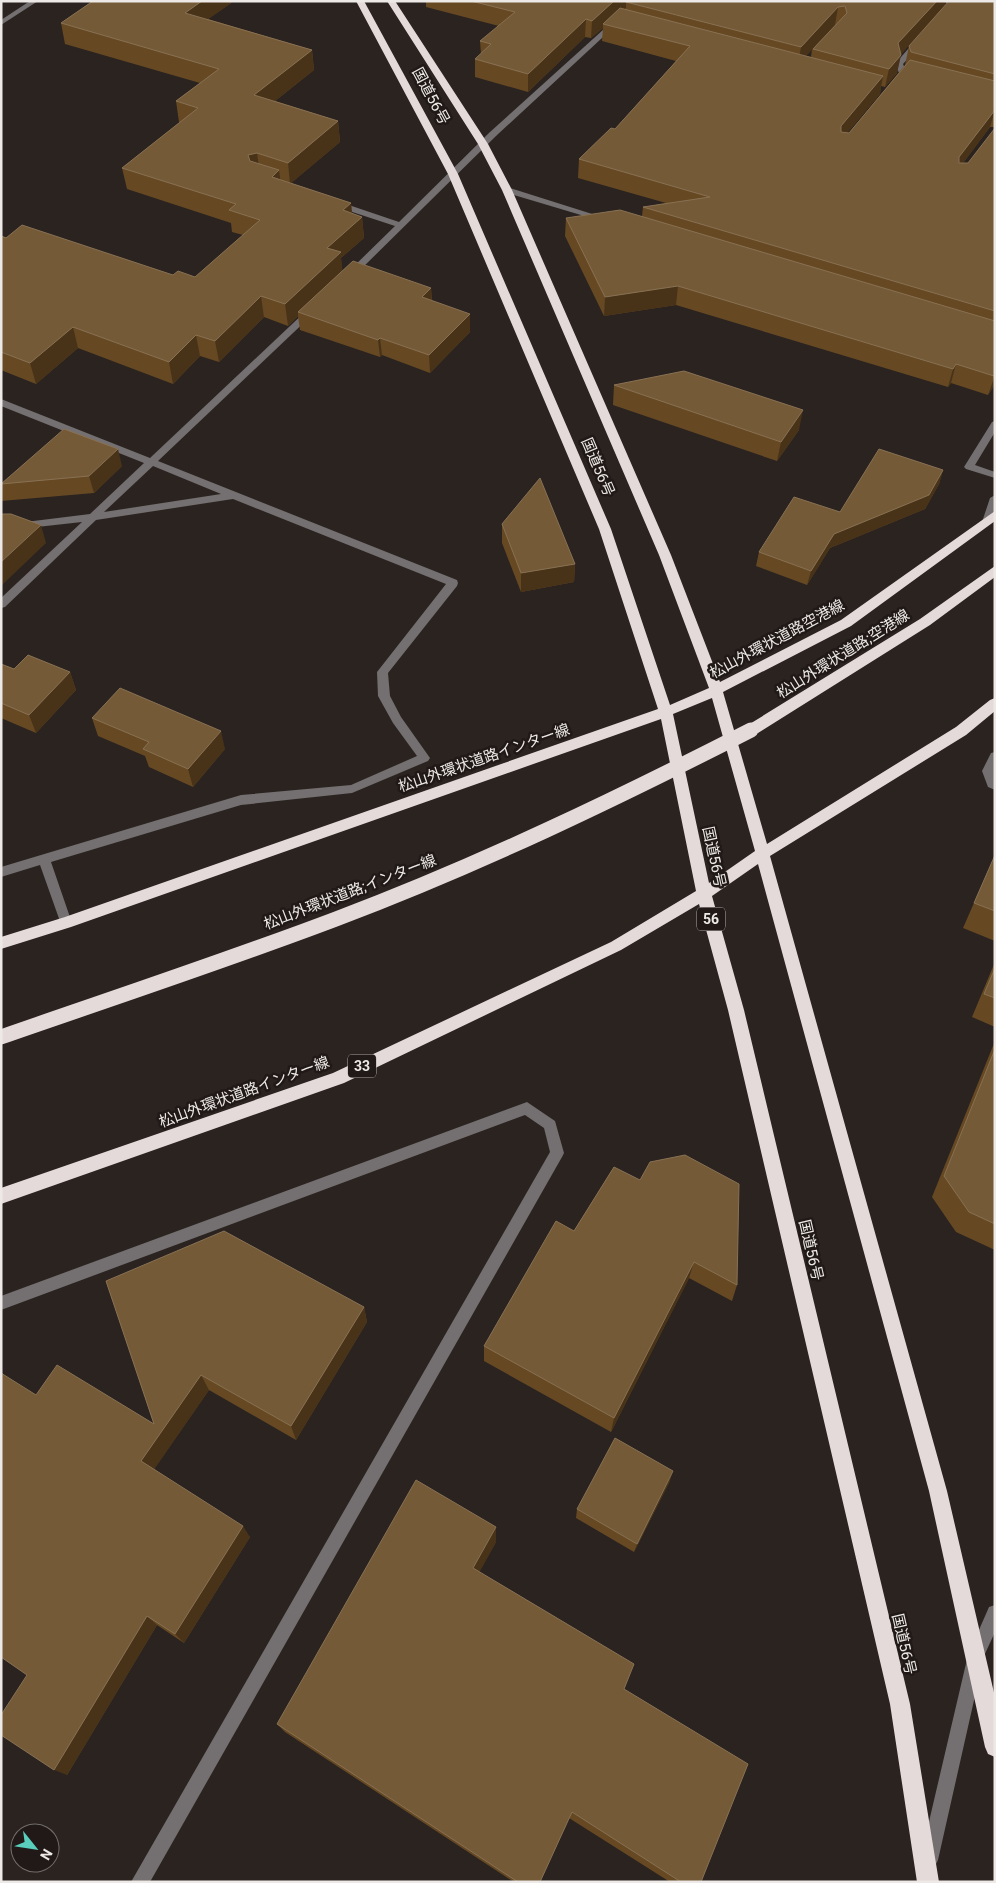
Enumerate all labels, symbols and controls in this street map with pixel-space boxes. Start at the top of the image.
street label: 国道56号 [409,64,453,128]
street label: 国道56号 [578,435,618,499]
street label: 松山外環状道路空港線 [707,596,847,682]
street label: 松山外環状道路;空港線 [773,606,913,702]
street label: 松山外環状道路インター線 [396,720,572,796]
street label: 国道56号 [699,825,729,889]
street label: 松山外環状道路;インター線 [261,851,439,933]
road number: 56 [697,908,725,931]
street label: 松山外環状道路インター線 [156,1053,332,1131]
road number: 33 [348,1054,376,1078]
street label: 国道56号 [795,1218,827,1282]
street label: 国道56号 [888,1612,920,1676]
north arrow [10,1823,60,1873]
text: N [37,1846,56,1863]

